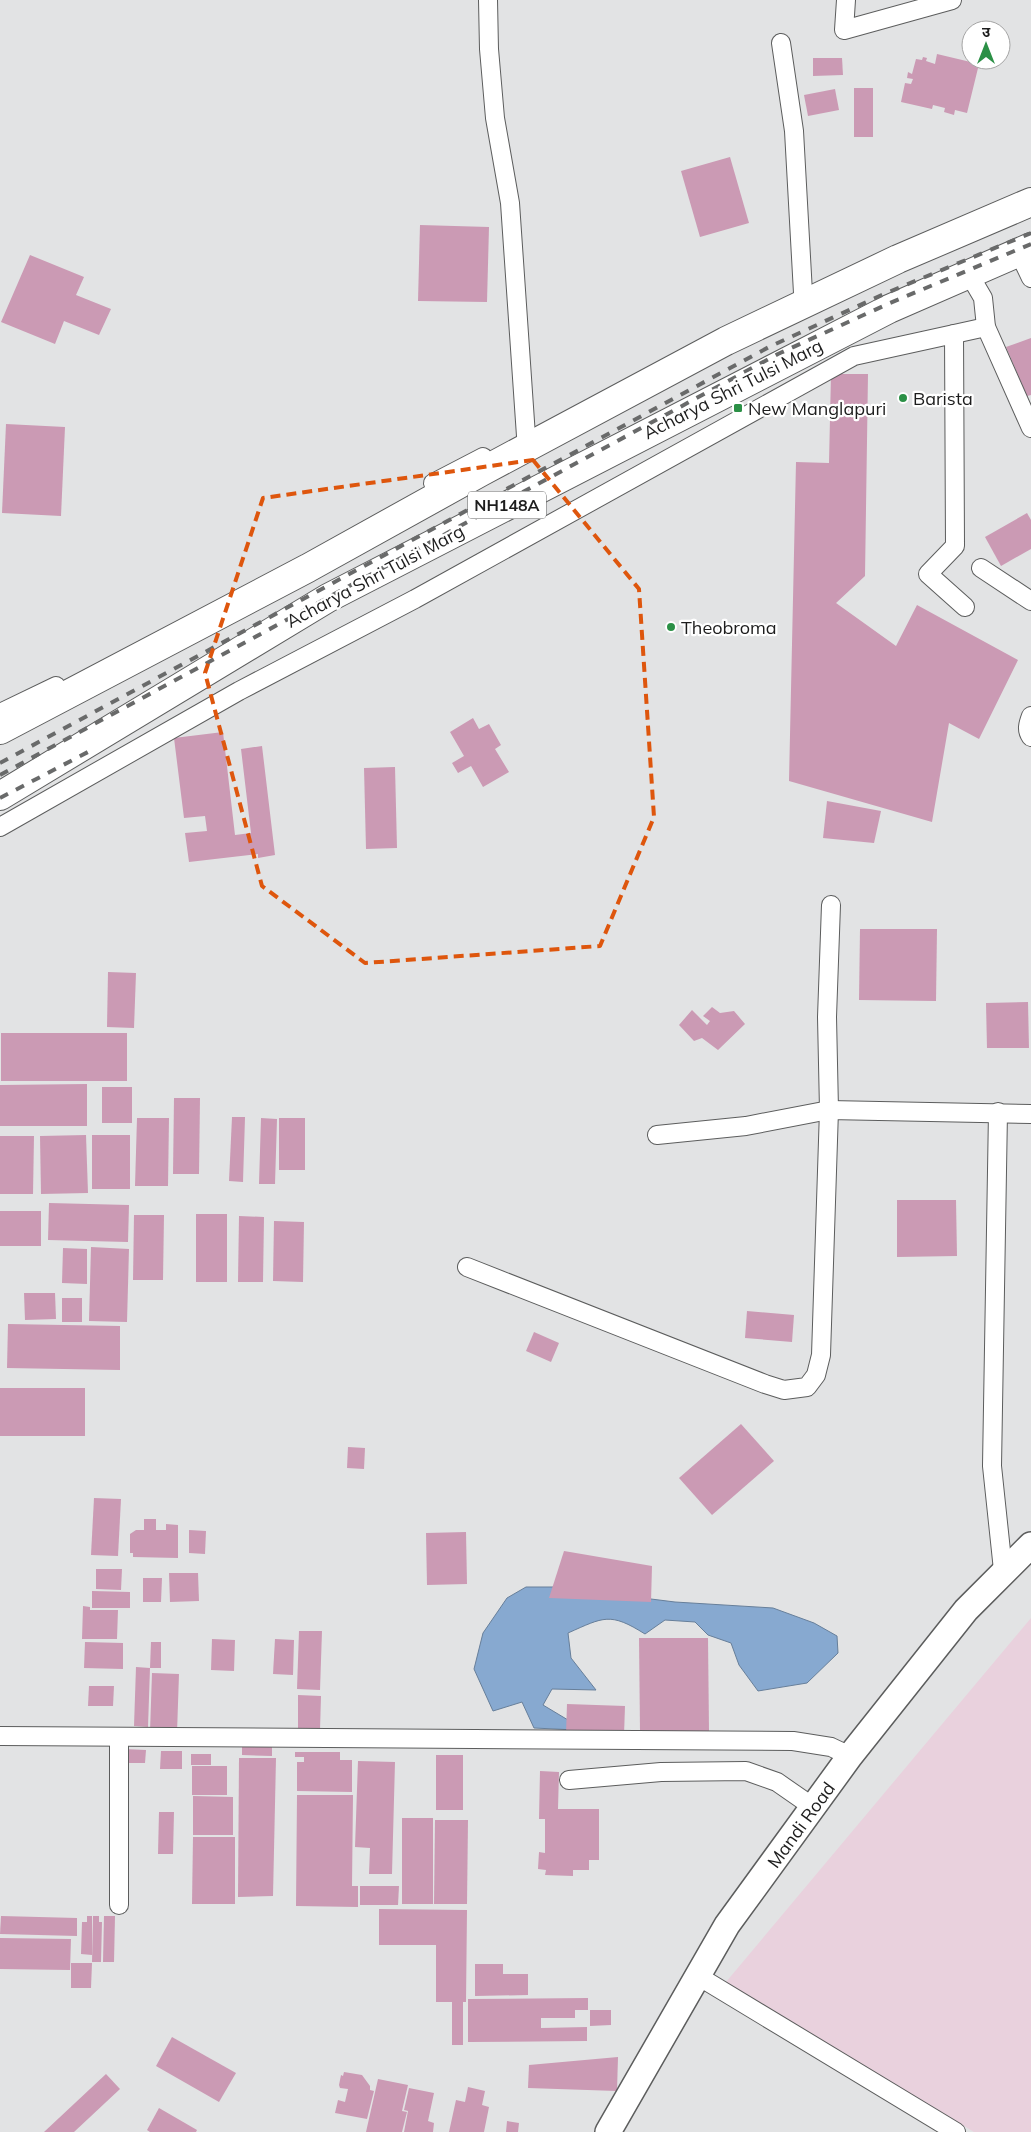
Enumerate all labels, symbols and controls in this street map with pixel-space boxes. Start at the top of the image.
north arrow [961,20,1011,70]
text: उ [982,23,991,41]
street label: Acharya Shri Tulsi Marg [639,334,827,444]
place label: Barista [913,387,973,410]
marker: Barista [897,392,909,404]
place label: New Manglapuri [748,397,886,420]
marker: New Manglapuri [732,402,744,414]
road number: NH148A [468,492,546,518]
street label: Acharya Shri Tulsi Marg [282,519,468,633]
place label: Theobroma [681,616,777,639]
marker: Theobroma [665,621,677,633]
street label: Mandi Road [762,1778,840,1872]

